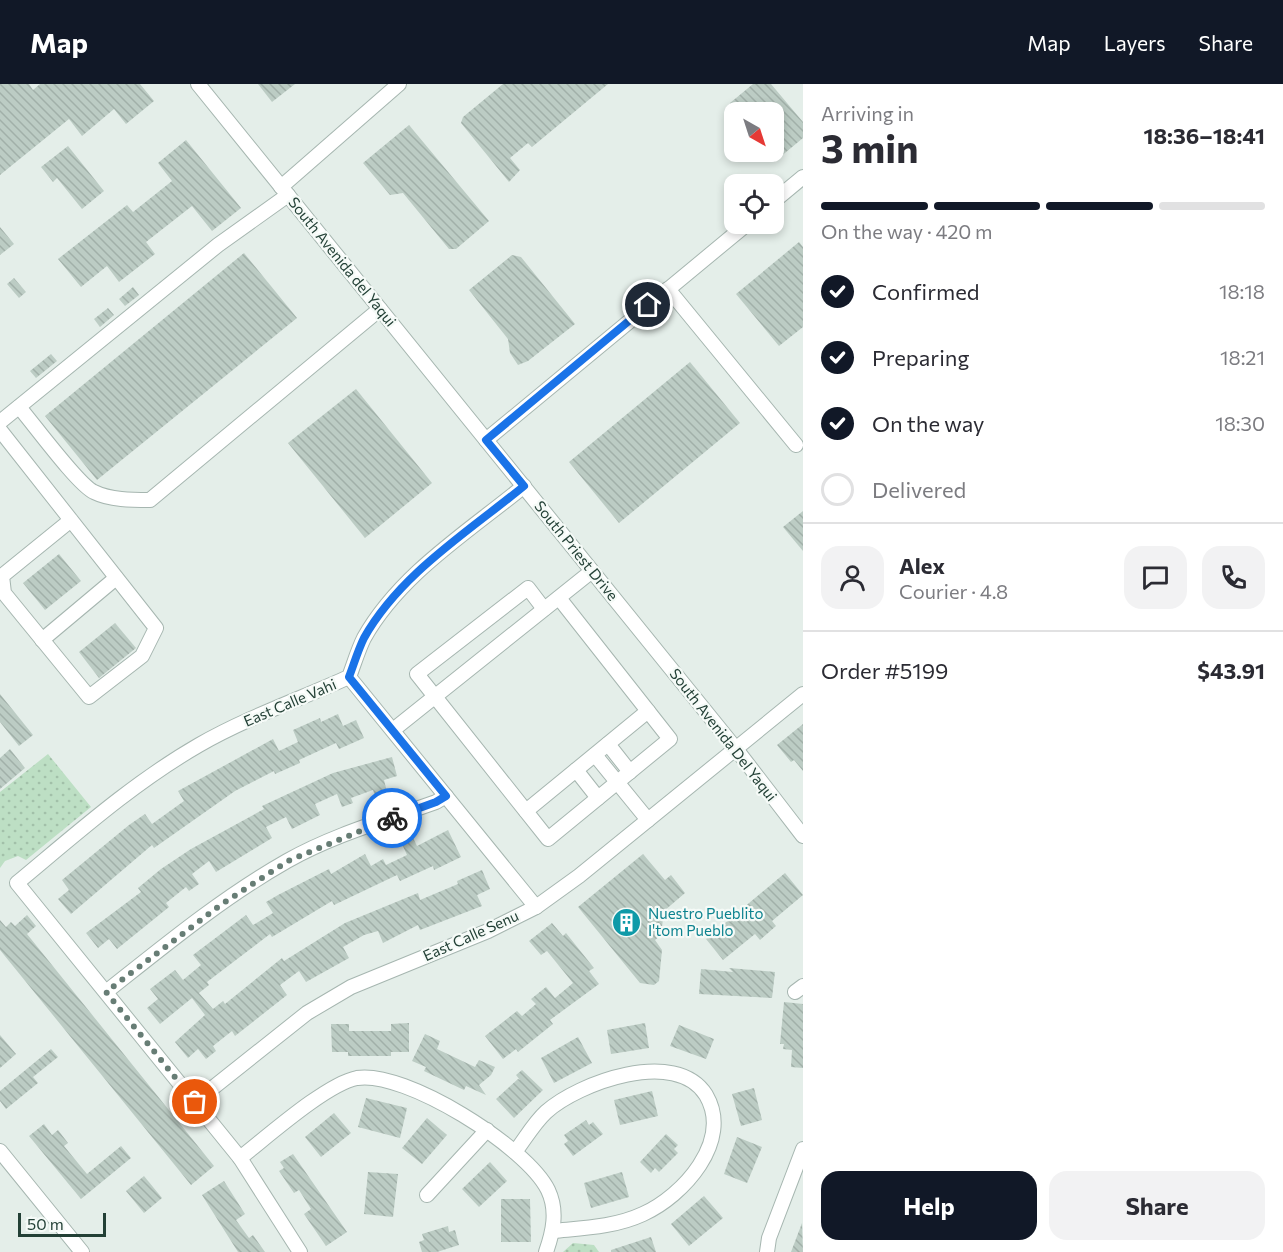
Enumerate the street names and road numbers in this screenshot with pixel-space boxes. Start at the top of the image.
street label: South Avenida del Yaqui [285,193,400,330]
street label: South Priest Drive [531,497,623,604]
street label: South Avenida Del Yaqui [666,664,781,804]
street label: East Calle Vahi [241,674,339,730]
street label: East Calle Senu [420,906,521,964]

